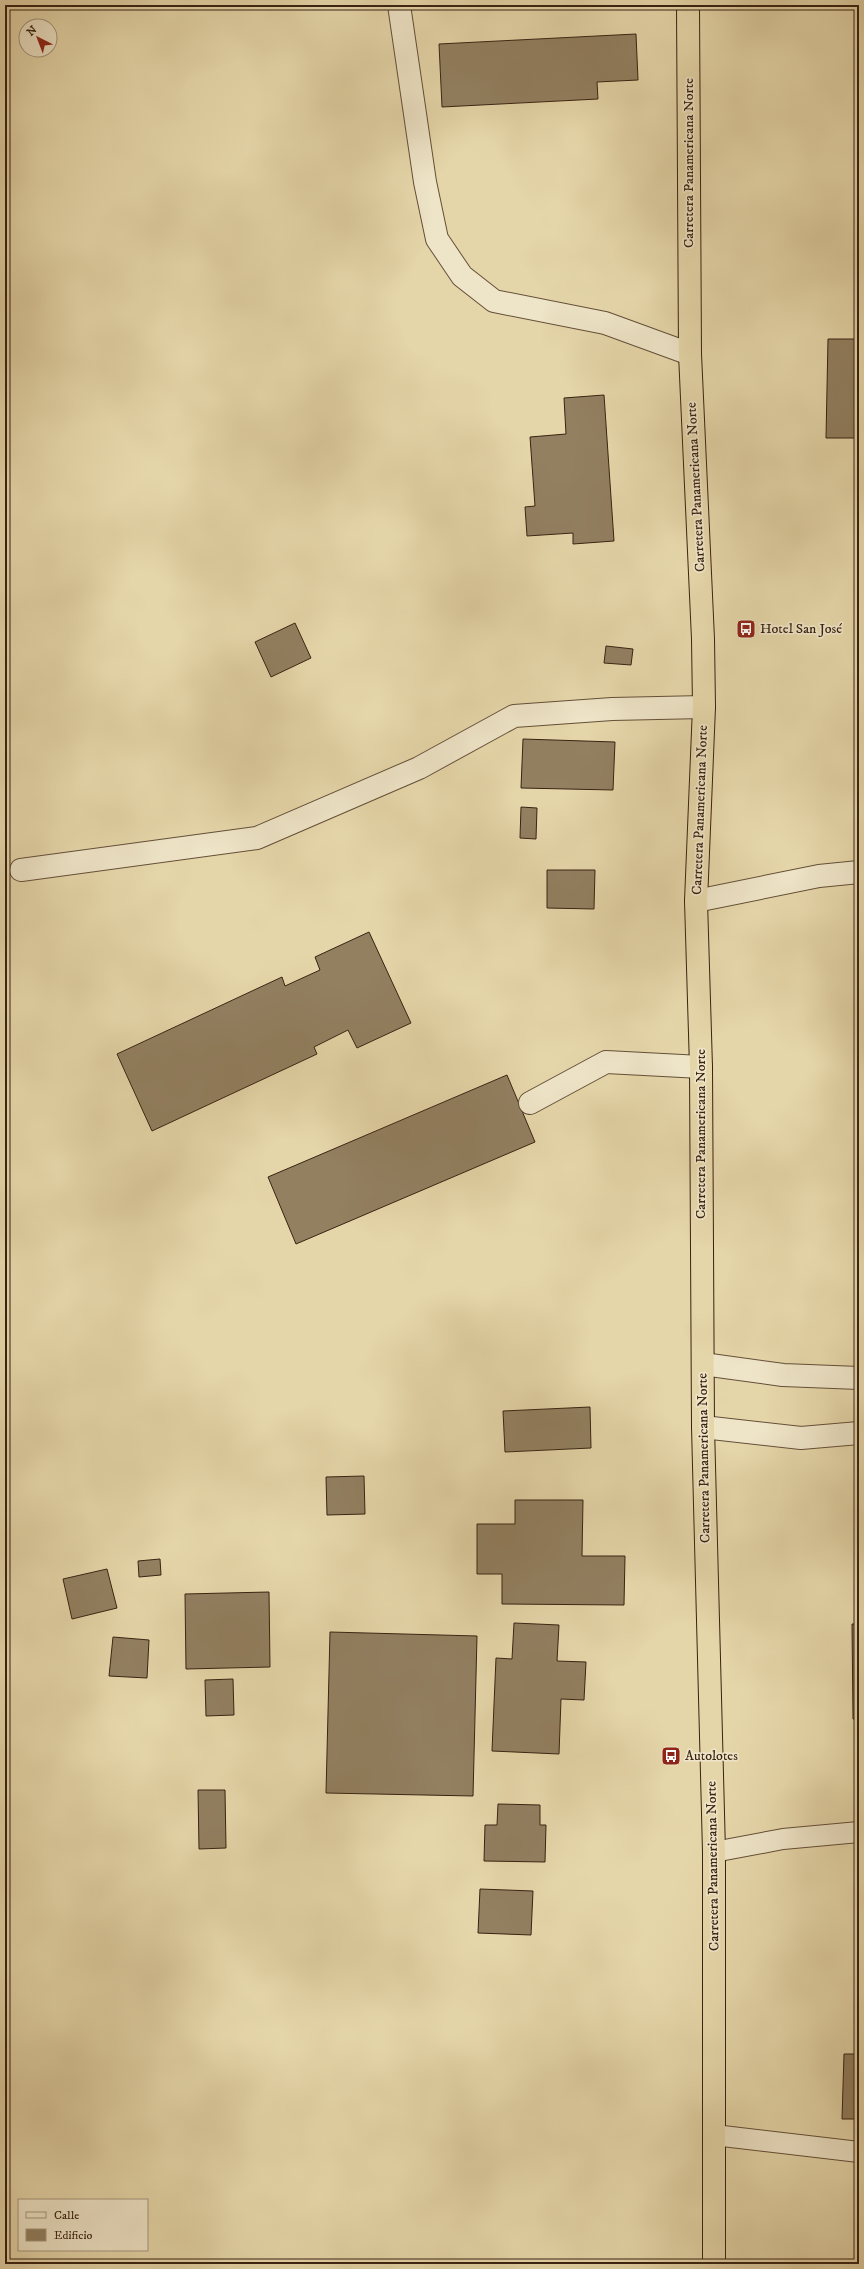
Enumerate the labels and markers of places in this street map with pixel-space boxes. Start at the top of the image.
bus stop icon: Hotel San José [735,618,757,640]
place label: Hotel San José [760,620,842,638]
bus stop icon: Autolotes [660,1745,682,1767]
place label: Autolotes [685,1747,738,1765]

